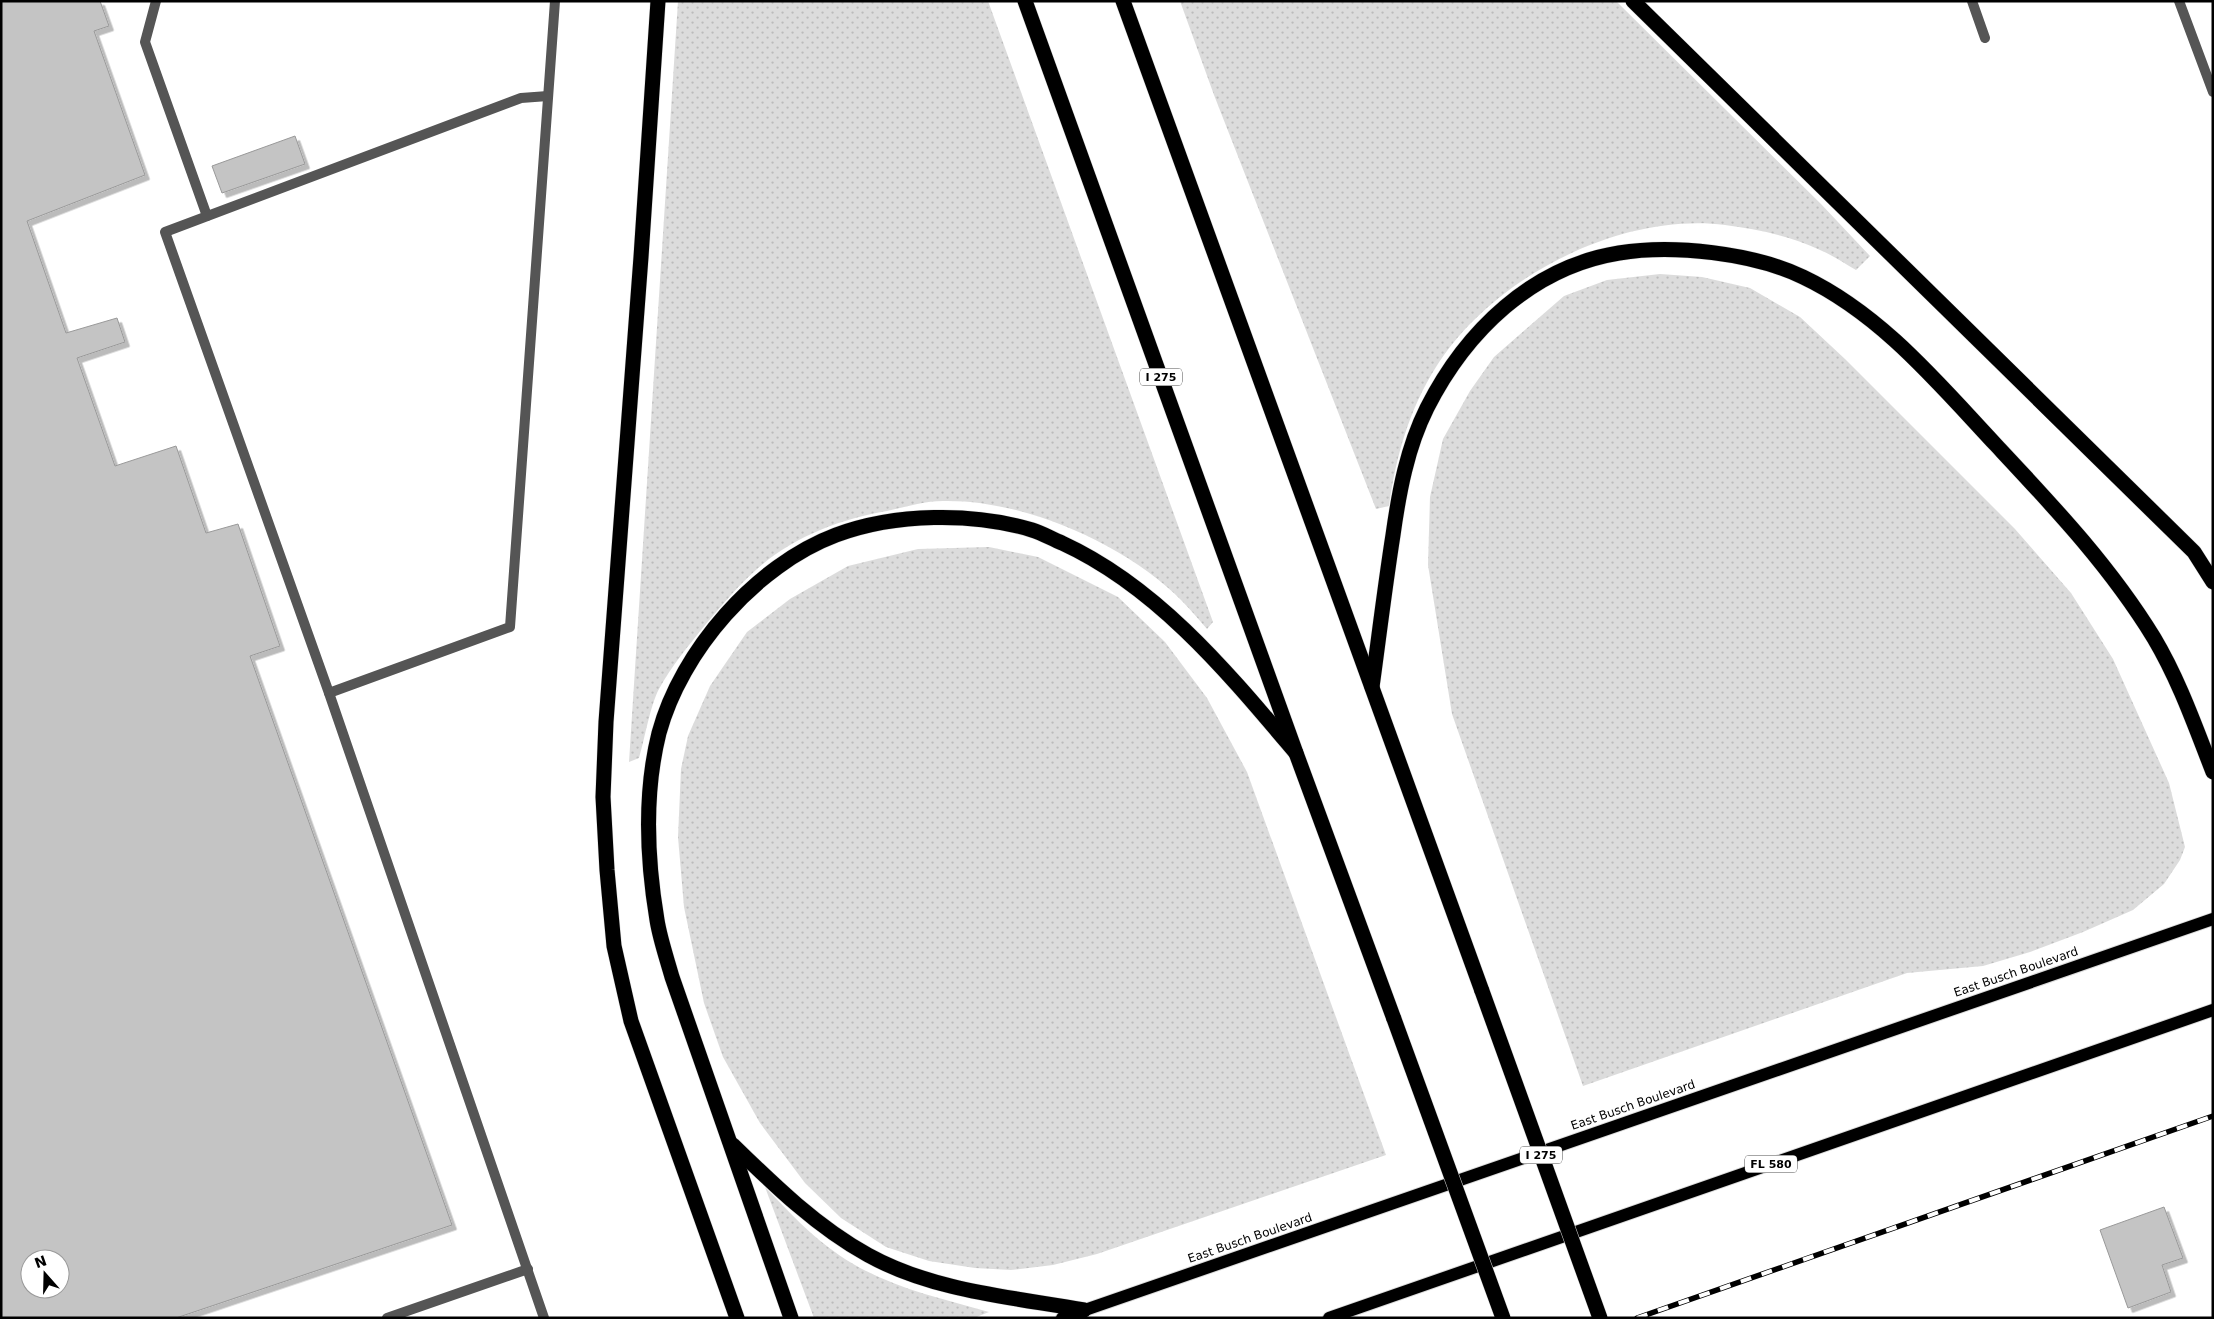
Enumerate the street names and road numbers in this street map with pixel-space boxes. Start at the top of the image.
road number: I 275 [1140,368,1182,386]
street label: East Busch Boulevard [1952,944,2080,1000]
street label: East Busch Boulevard [1569,1077,1697,1133]
road number: I 275 [1520,1146,1562,1164]
road number: FL 580 [1745,1156,1797,1172]
street label: East Busch Boulevard [1186,1210,1314,1266]

